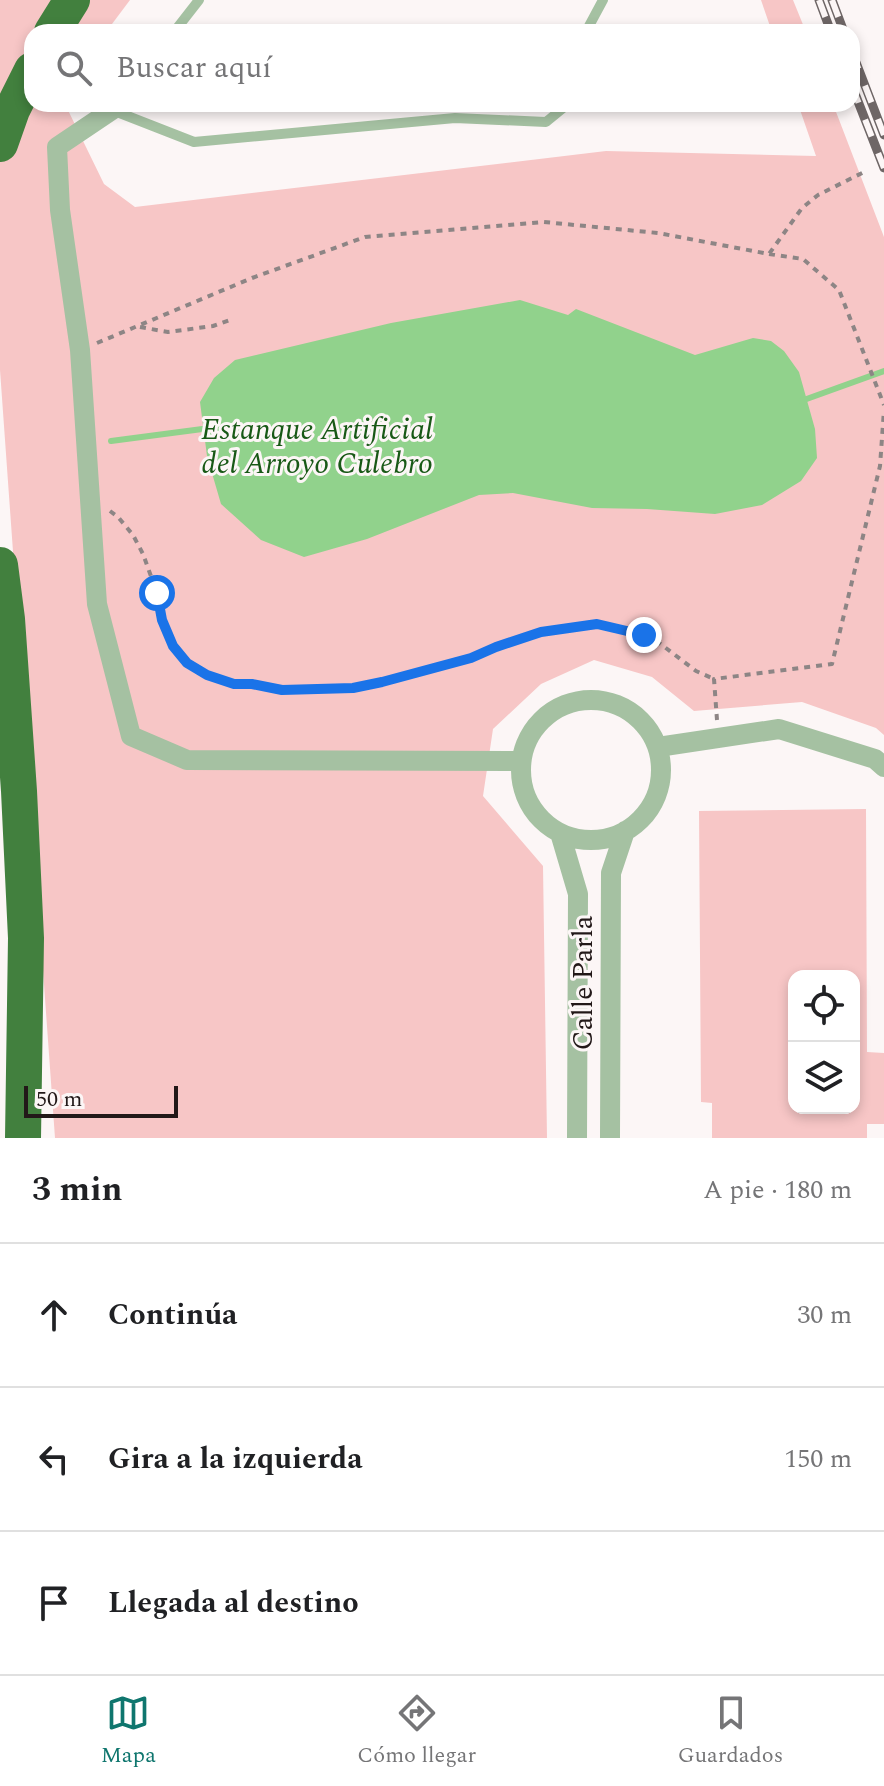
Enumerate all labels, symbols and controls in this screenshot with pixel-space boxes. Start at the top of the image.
search box [24,24,860,112]
text: Buscar aquí [116,45,272,91]
icon: search [52,46,96,90]
water label: Estanque Artificial del Arroyo Culebro [201,407,433,487]
route start [139,575,175,611]
route end [626,617,662,653]
street label: Calle Parla [562,915,605,1050]
map controls [788,970,860,1114]
button: locate [788,970,860,1042]
button: layers [788,1042,860,1114]
scale bar [24,1082,178,1118]
text: 50 m [36,1083,82,1116]
text: 3 min [32,1164,122,1216]
text: A pie · 180 m [703,1170,852,1210]
text: Continúa [108,1292,238,1338]
icon: ahead [32,1293,76,1337]
text: 30 m [797,1295,852,1335]
text: Gira a la izquierda [108,1436,363,1482]
icon: left [32,1437,76,1481]
text: 150 m [784,1439,852,1479]
text: Llegada al destino [108,1580,359,1626]
icon: arrive [32,1581,76,1625]
tab: Mapa [101,1691,156,1772]
tab: Cómo llegar [357,1691,476,1772]
tab: Guardados [678,1691,783,1772]

